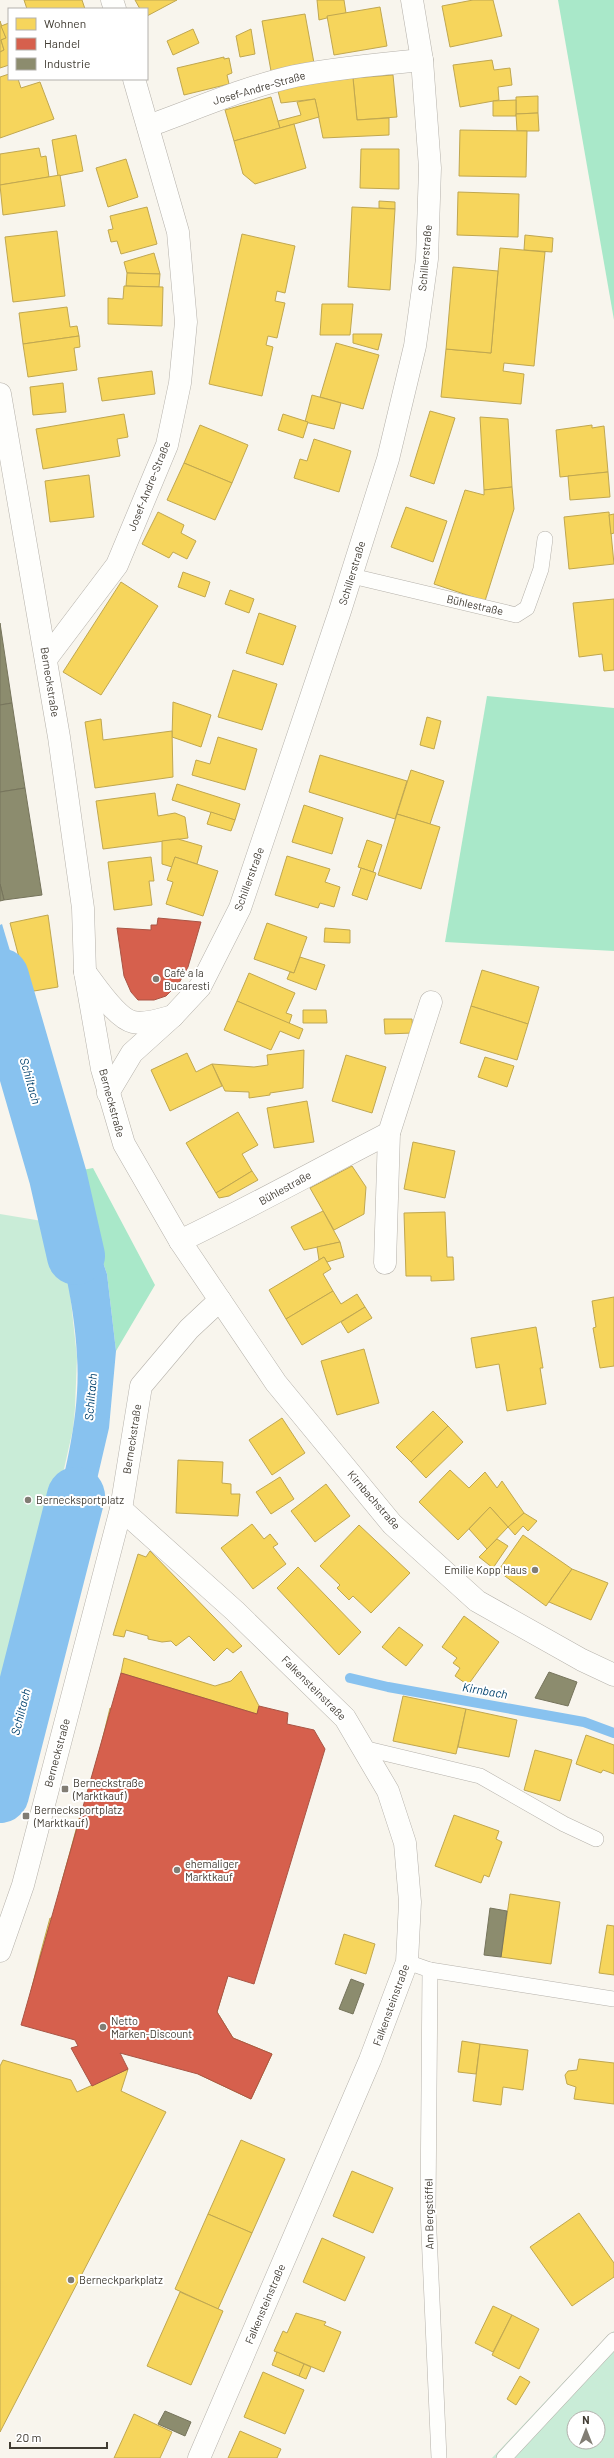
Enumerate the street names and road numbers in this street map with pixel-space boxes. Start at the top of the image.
street label: Josef-Andre-Straße [211,68,307,107]
street label: Schillerstraße [415,224,434,292]
street label: Josef-Andre-Straße [125,439,173,533]
street label: Schillerstraße [336,539,368,607]
street label: Bühlestraße [446,592,505,617]
street label: Berneckstraße [39,646,62,718]
street label: Schillerstraße [231,845,266,912]
street label: Berneckstraße [97,1067,128,1139]
street label: Bühlestraße [256,1168,313,1207]
street label: Berneckstraße [120,1403,143,1475]
street label: Kirnbachstraße [345,1468,404,1532]
street label: Falkensteinstraße [279,1653,349,1723]
street label: Berneckstraße [41,1717,72,1789]
street label: Falkensteinstraße [370,1962,411,2047]
street label: Am Bergstöffel [421,2178,436,2250]
street label: Falkensteinstraße [242,2262,287,2346]

